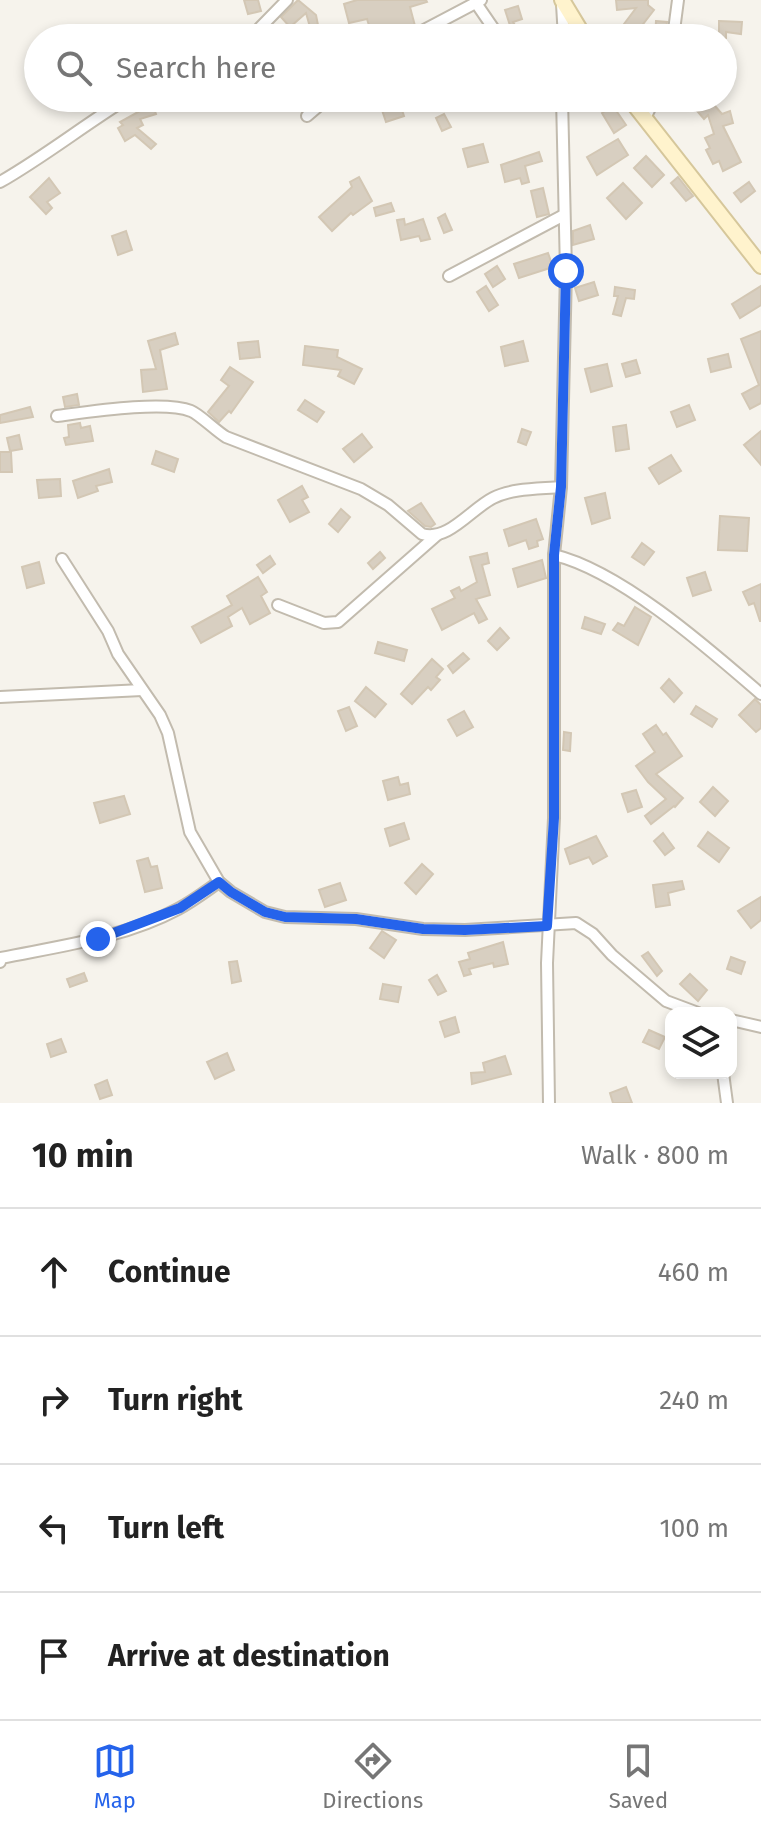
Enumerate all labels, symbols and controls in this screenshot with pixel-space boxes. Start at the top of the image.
search box [24,24,737,112]
icon: search [52,46,96,90]
text: Search here [116,50,276,86]
route start [548,253,584,289]
route end [80,921,116,957]
map controls [665,1007,737,1079]
button: layers [665,1007,737,1079]
text: 10 min [32,1135,134,1176]
text: Walk · 800 m [581,1140,729,1171]
icon: ahead [32,1250,76,1294]
text: Continue [108,1254,231,1290]
text: 460 m [658,1257,729,1288]
icon: right [32,1378,76,1422]
text: Turn right [108,1382,243,1418]
text: 240 m [659,1385,729,1416]
icon: left [32,1506,76,1550]
text: Turn left [108,1510,224,1546]
text: 100 m [660,1513,729,1544]
icon: arrive [32,1634,76,1678]
text: Arrive at destination [108,1638,390,1674]
tab: Map [93,1739,137,1814]
tab: Directions [322,1739,423,1814]
tab: Saved [609,1739,668,1814]

